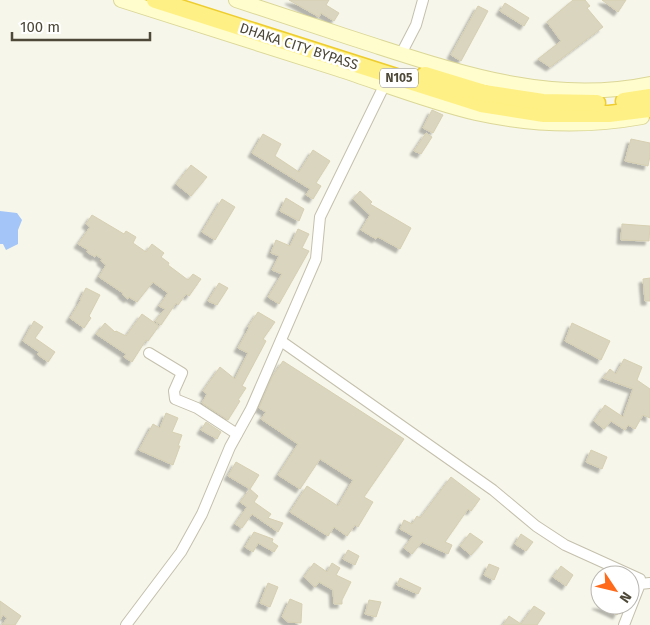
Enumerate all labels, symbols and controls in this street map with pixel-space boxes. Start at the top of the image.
scale bar [12,10,150,42]
text: 100 m [20,18,60,36]
street label: DHAKA CITY BYPASS [238,19,361,74]
road number: N105 [380,68,418,88]
north arrow [590,565,640,615]
text: N [616,588,635,606]

